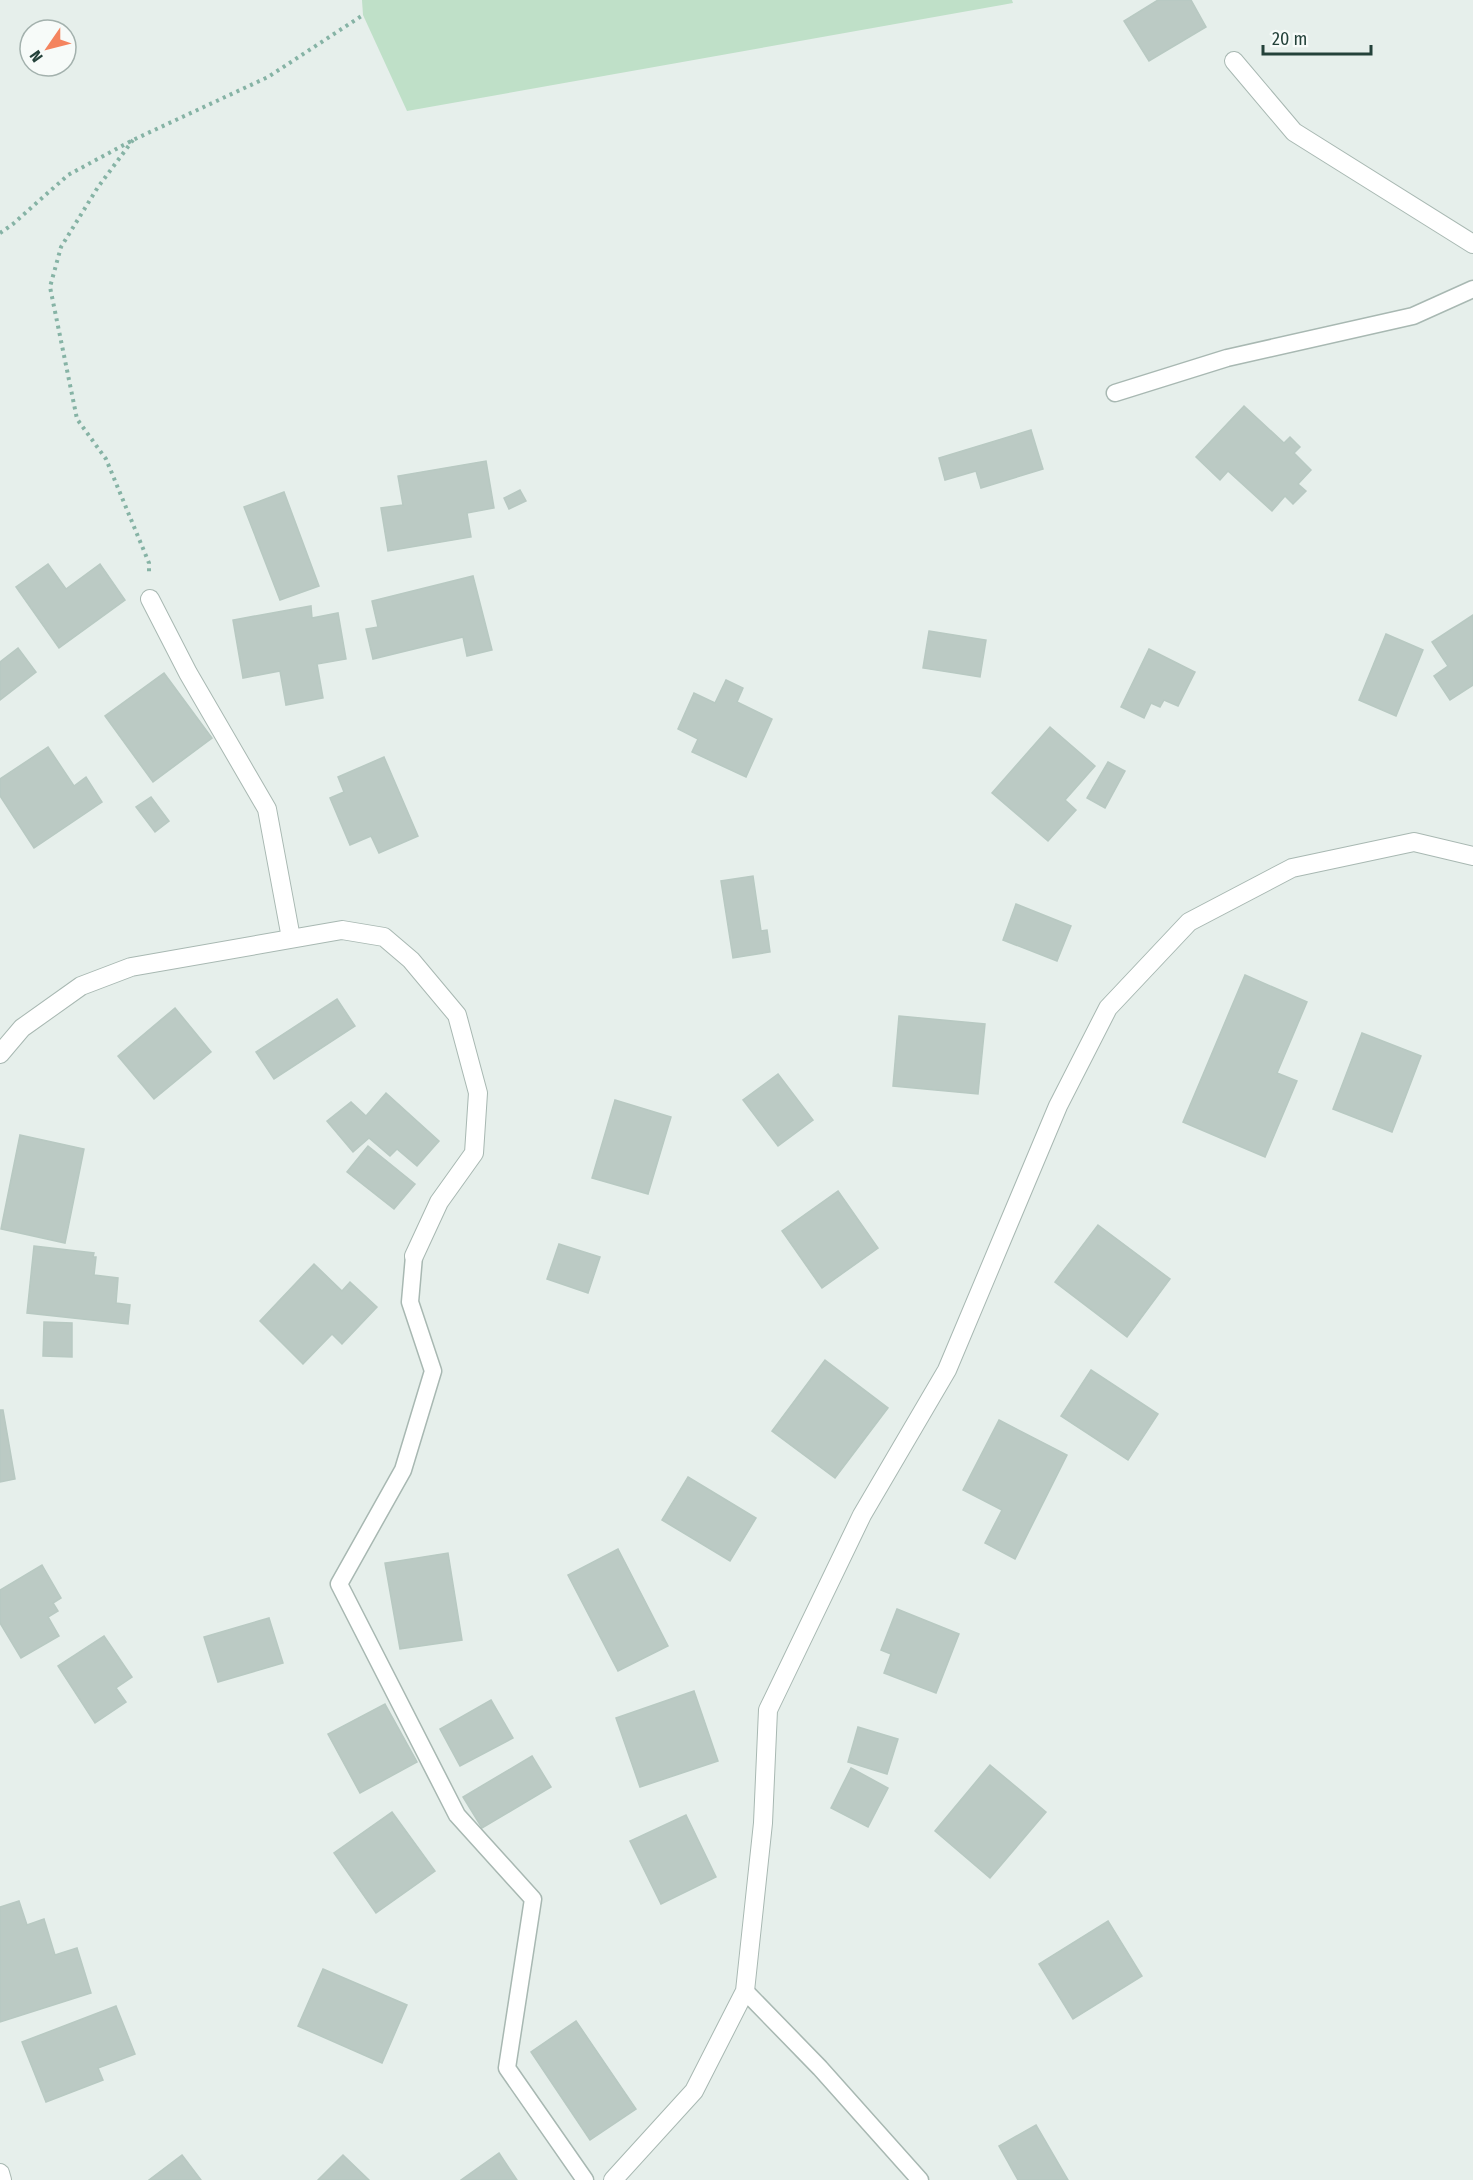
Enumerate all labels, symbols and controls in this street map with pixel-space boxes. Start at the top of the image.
north arrow [18,18,78,78]
scale bar [1263,18,1371,56]
text: 20 m [1272,28,1307,50]
text: N [26,47,47,66]

